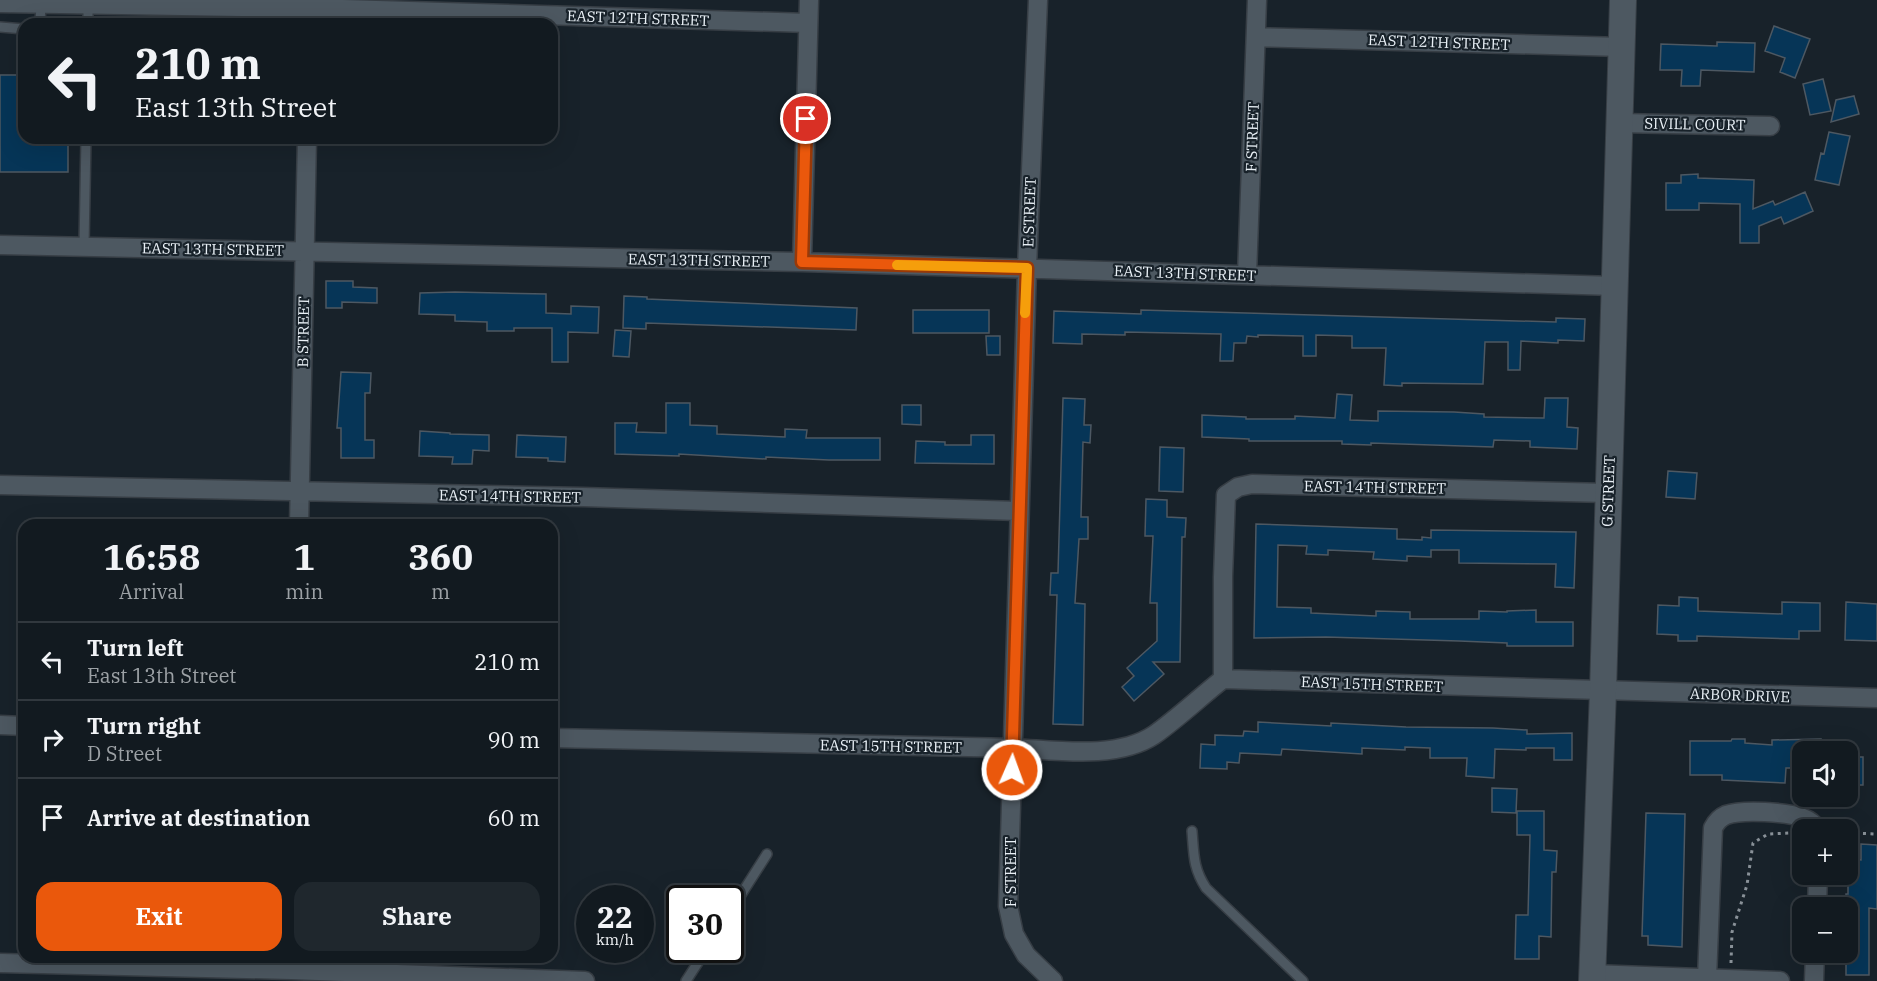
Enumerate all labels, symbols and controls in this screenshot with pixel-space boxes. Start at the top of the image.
street label: EAST 12TH STREET [567,6,710,30]
street label: EAST 12TH STREET [1368,30,1511,54]
text: 210 m [135,36,261,91]
icon: left [36,42,114,120]
text: East 13th Street [135,89,337,124]
pin [780,93,831,144]
street label: F STREET [1241,101,1263,172]
icon: arrive [789,102,822,135]
street label: SIVILL COURT [1644,114,1746,134]
street label: E STREET [1018,176,1040,248]
street label: EAST 13TH STREET [142,238,285,260]
street label: EAST 13TH STREET [628,249,771,271]
street label: EAST 13TH STREET [1114,261,1257,285]
street label: B STREET [293,296,313,368]
street label: G STREET [1597,455,1619,527]
street label: EAST 14TH STREET [1304,476,1447,498]
street label: EAST 14TH STREET [439,485,582,507]
text: 16:58 [103,533,200,580]
text: 1 [293,533,315,580]
text: 360 [408,533,473,580]
text: Arrival [119,578,184,605]
text: min [285,578,323,605]
text: m [431,578,450,605]
text: Turn left [87,633,183,662]
icon: left [36,645,69,678]
text: 210 m [474,647,540,676]
text: East 13th Street [87,662,236,689]
street label: EAST 15TH STREET [1301,672,1444,696]
street label: ARBOR DRIVE [1690,684,1790,706]
text: Turn right [87,711,201,740]
icon: right [36,723,69,756]
text: 90 m [488,725,540,754]
street label: EAST 15TH STREET [820,735,963,757]
position arrow [980,738,1044,802]
text: D Street [87,740,162,767]
map controls [1792,741,1858,963]
button: sound [1792,741,1858,807]
icon: arrive [36,801,69,834]
text: Arrive at destination [87,803,310,832]
text: 60 m [488,803,540,832]
button: + [1792,819,1858,885]
street label: F STREET [1001,837,1020,907]
button: Exit [36,882,282,951]
button: Share [294,882,540,951]
speed limit sign: 30 [666,885,744,963]
text: 22 [597,897,633,936]
button: − [1792,897,1858,963]
text: km/h [596,930,634,949]

